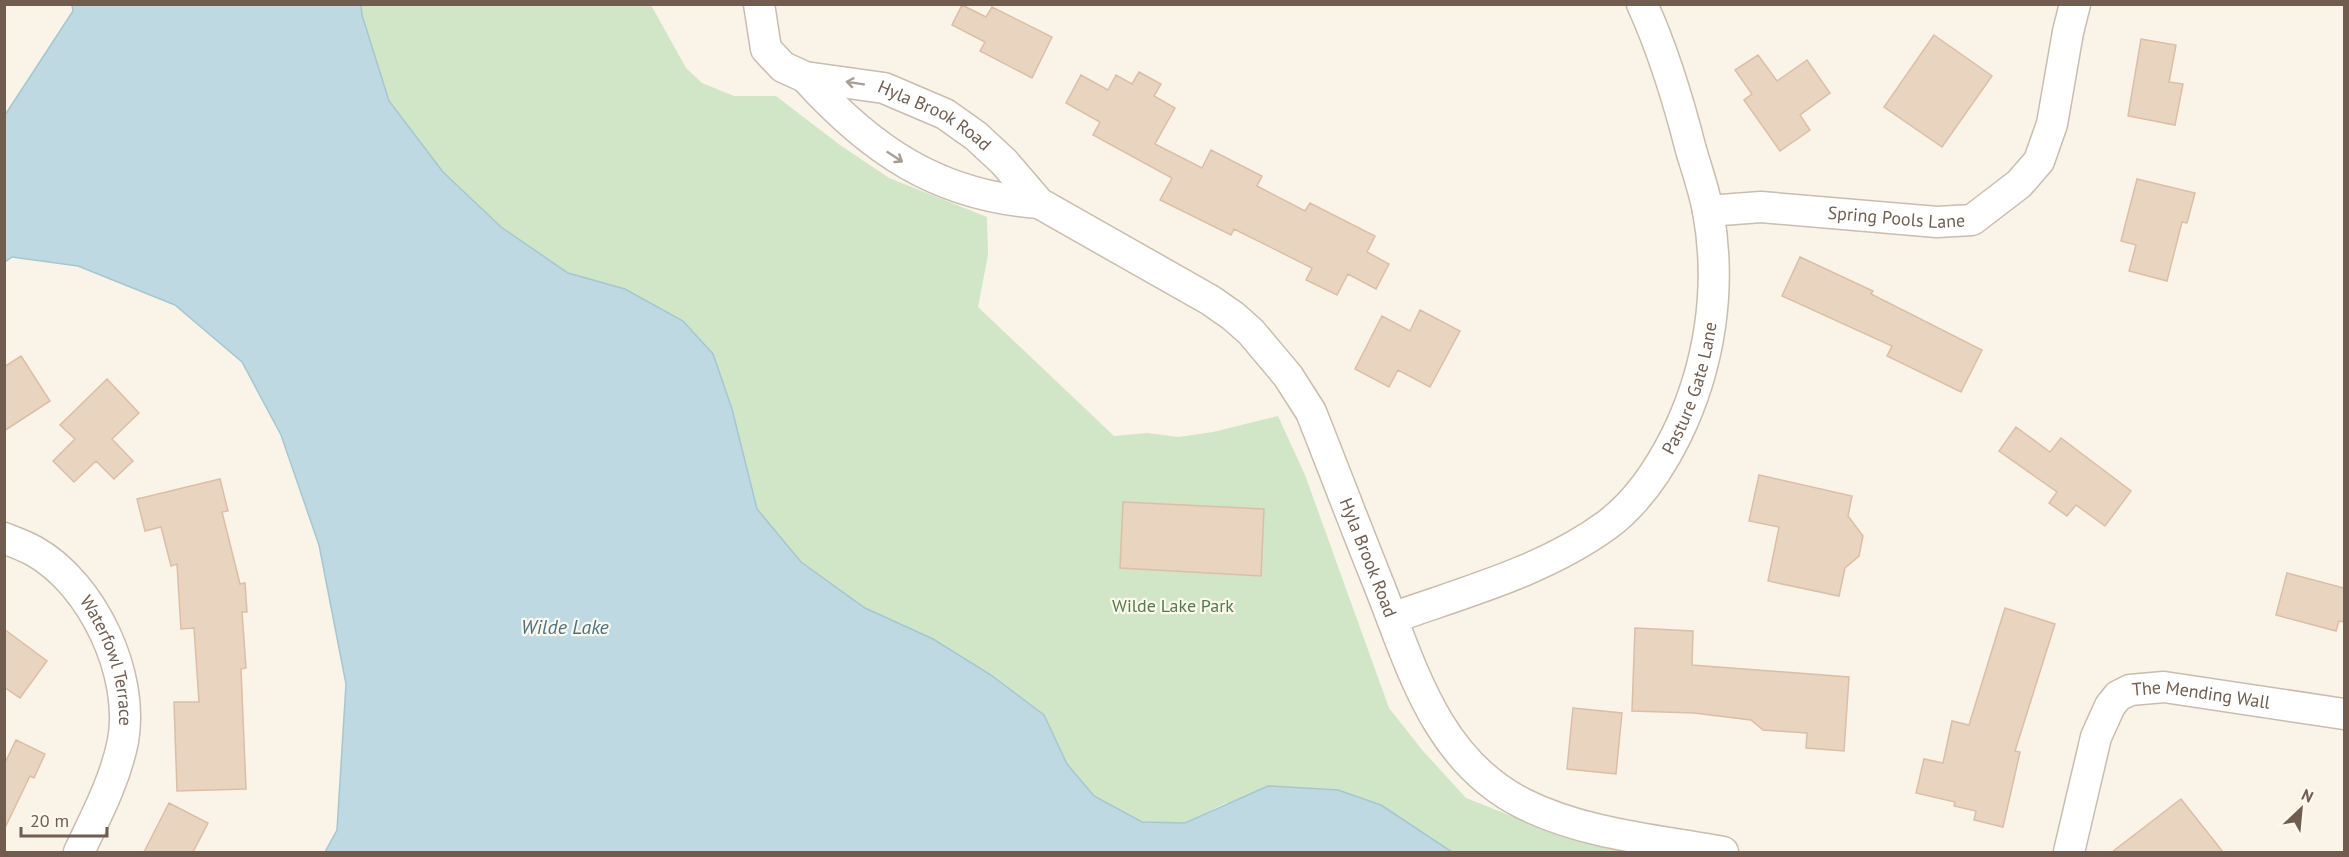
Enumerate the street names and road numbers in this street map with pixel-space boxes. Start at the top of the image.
street label: Hyla Brook Road [875,75,996,155]
street label: Spring Pools Lane [1827,201,1966,233]
street label: Pasture Gate Lane [1657,320,1721,458]
street label: Hyla Brook Road [1335,494,1402,620]
street label: Waterfowl Terrace [75,591,137,726]
street label: The Mending Wall [2131,675,2272,714]

